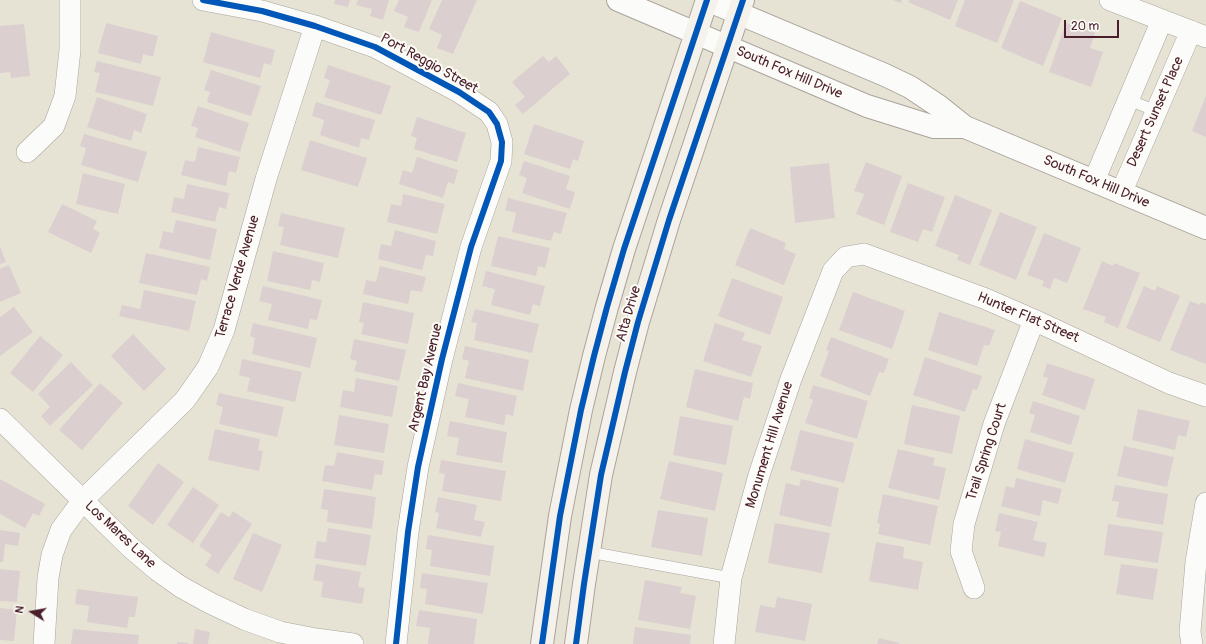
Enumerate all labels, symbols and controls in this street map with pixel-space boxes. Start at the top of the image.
scale bar [1066,12,1121,38]
text: 20 m [1071,19,1099,34]
street label: Port Reggio Street [377,30,481,98]
street label: South Fox Hill Drive [733,43,845,103]
street label: Desert Sunset Place [1124,54,1188,170]
street label: South Fox Hill Drive [1040,152,1152,212]
street label: Terrace Verde Avenue [212,213,264,341]
street label: Alta Drive [613,284,645,344]
street label: Hunter Flat Street [975,289,1081,347]
street label: Argent Bay Avenue [405,322,447,434]
street label: Monument Hill Avenue [743,380,797,510]
street label: Trail Spring Court [963,401,1011,503]
street label: Los Mares Lane [81,498,159,572]
north arrow [12,592,52,632]
text: N [13,605,27,615]

